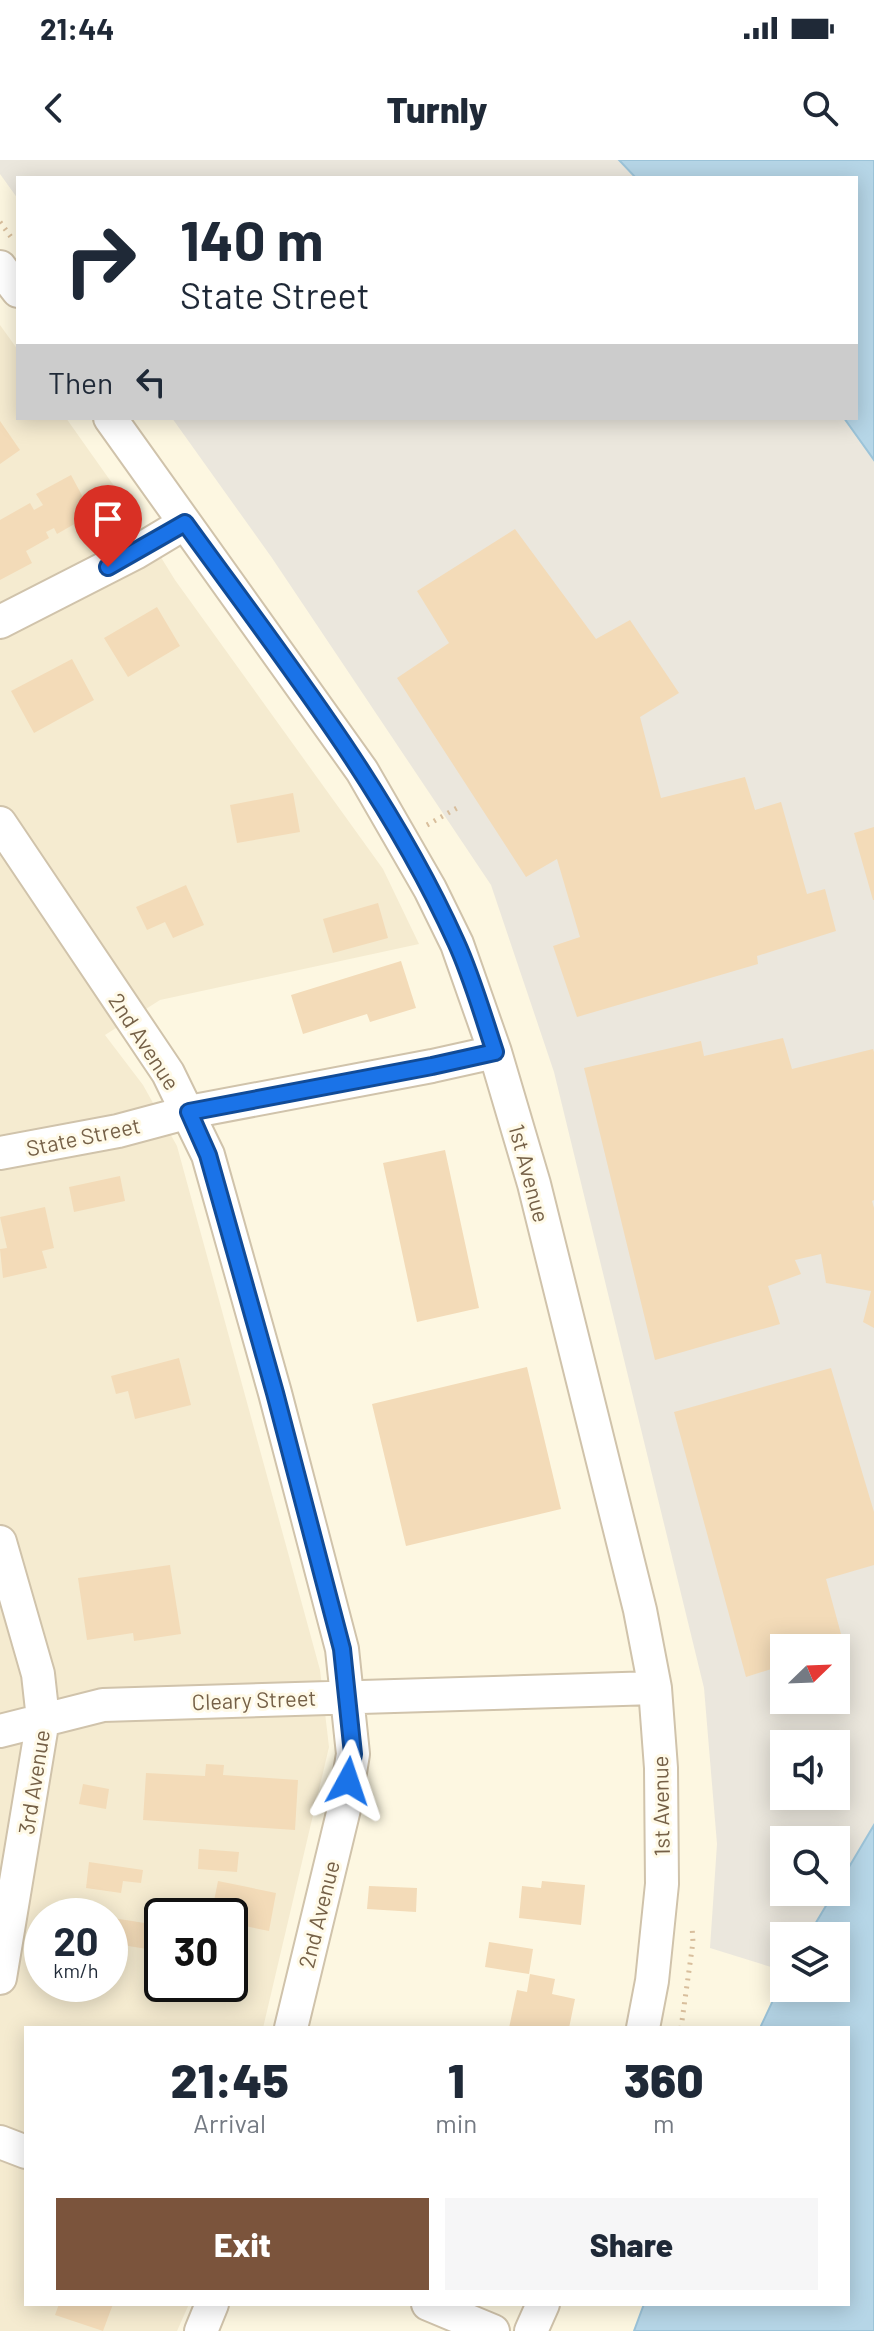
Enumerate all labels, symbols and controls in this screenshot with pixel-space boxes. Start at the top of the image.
text: 21:44 [40,10,114,46]
icon: back [32,86,76,130]
icon: search [798,86,842,130]
text: Turnly [387,87,487,130]
text: 140 m [180,205,324,272]
icon: right [48,208,152,312]
text: State Street [180,273,370,316]
icon: left [129,360,173,404]
text: Then [48,364,113,400]
pin [74,485,142,567]
icon: arrive [86,497,130,541]
street label: 2nd Avenue [104,988,186,1094]
street label: State Street [24,1111,142,1161]
street label: 1st Avenue [504,1121,556,1225]
north arrow [770,1634,850,1714]
map controls [770,1634,850,2002]
street label: Cleary Street [191,1684,317,1714]
street label: 3rd Avenue [12,1728,54,1836]
button: sound [770,1730,850,1810]
position arrow [306,1739,390,1823]
street label: 1st Avenue [646,1755,674,1857]
button: search [770,1826,850,1906]
street label: 2nd Avenue [292,1858,344,1970]
speed limit sign: 30 [144,1898,248,2002]
text: 20 [53,1916,99,1964]
button: layers [770,1922,850,2002]
text: km/h [53,1958,99,1982]
text: 21:45 [170,2050,289,2108]
text: 1 [448,2050,465,2108]
text: 360 [624,2050,704,2108]
text: Arrival [193,2107,266,2138]
text: min [435,2107,477,2138]
text: m [653,2107,674,2138]
button: Exit [56,2198,429,2290]
button: Share [445,2198,818,2290]

